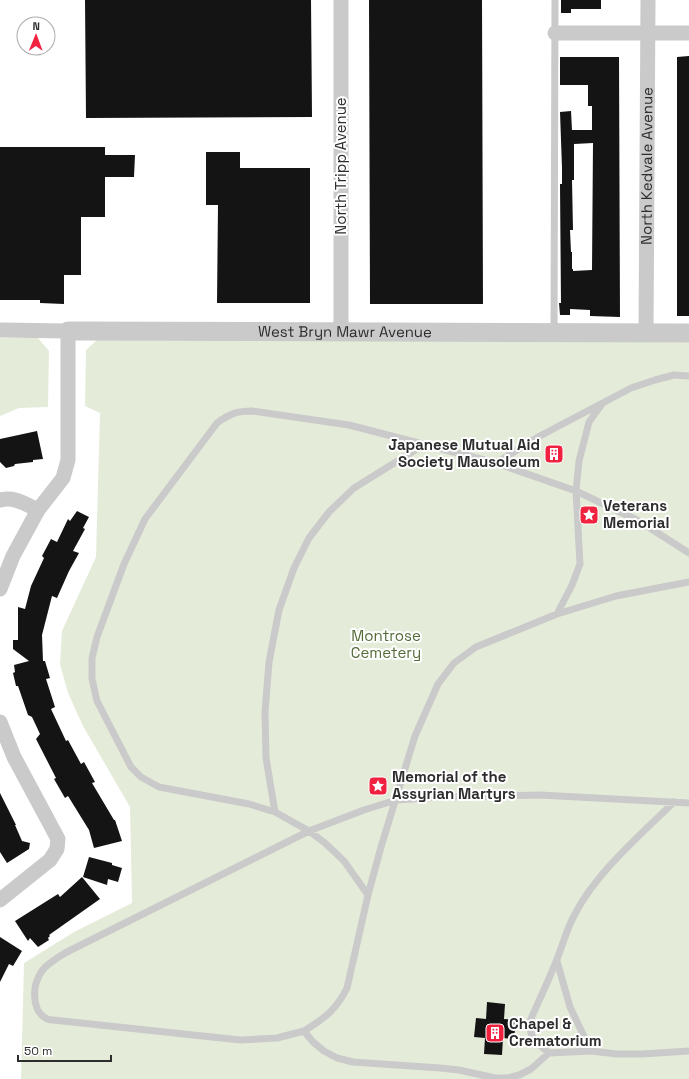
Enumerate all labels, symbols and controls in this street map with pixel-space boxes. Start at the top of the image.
north arrow [16,16,56,56]
text: N [32,19,40,33]
street label: North Kedvale Avenue [637,87,656,245]
street label: North Tripp Avenue [331,97,350,235]
street label: West Bryn Mawr Avenue [258,322,432,341]
place label: Japanese Mutual Aid Society Mausoleum [388,435,540,471]
building icon: Japanese Mutual Aid Society Mausoleum [543,443,565,465]
place label: Veterans Memorial [603,496,669,532]
place icon: Veterans Memorial [578,504,600,526]
park label: Montrose Cemetery [351,626,421,662]
place label: Memorial of the Assyrian Martyrs [392,767,516,803]
place icon: Memorial of the Assyrian Martyrs [367,775,389,797]
place label: Chapel & Crematorium [509,1014,602,1050]
building icon: Chapel & Crematorium [484,1022,506,1044]
scale bar [18,1037,111,1063]
text: 50 m [24,1043,52,1059]

